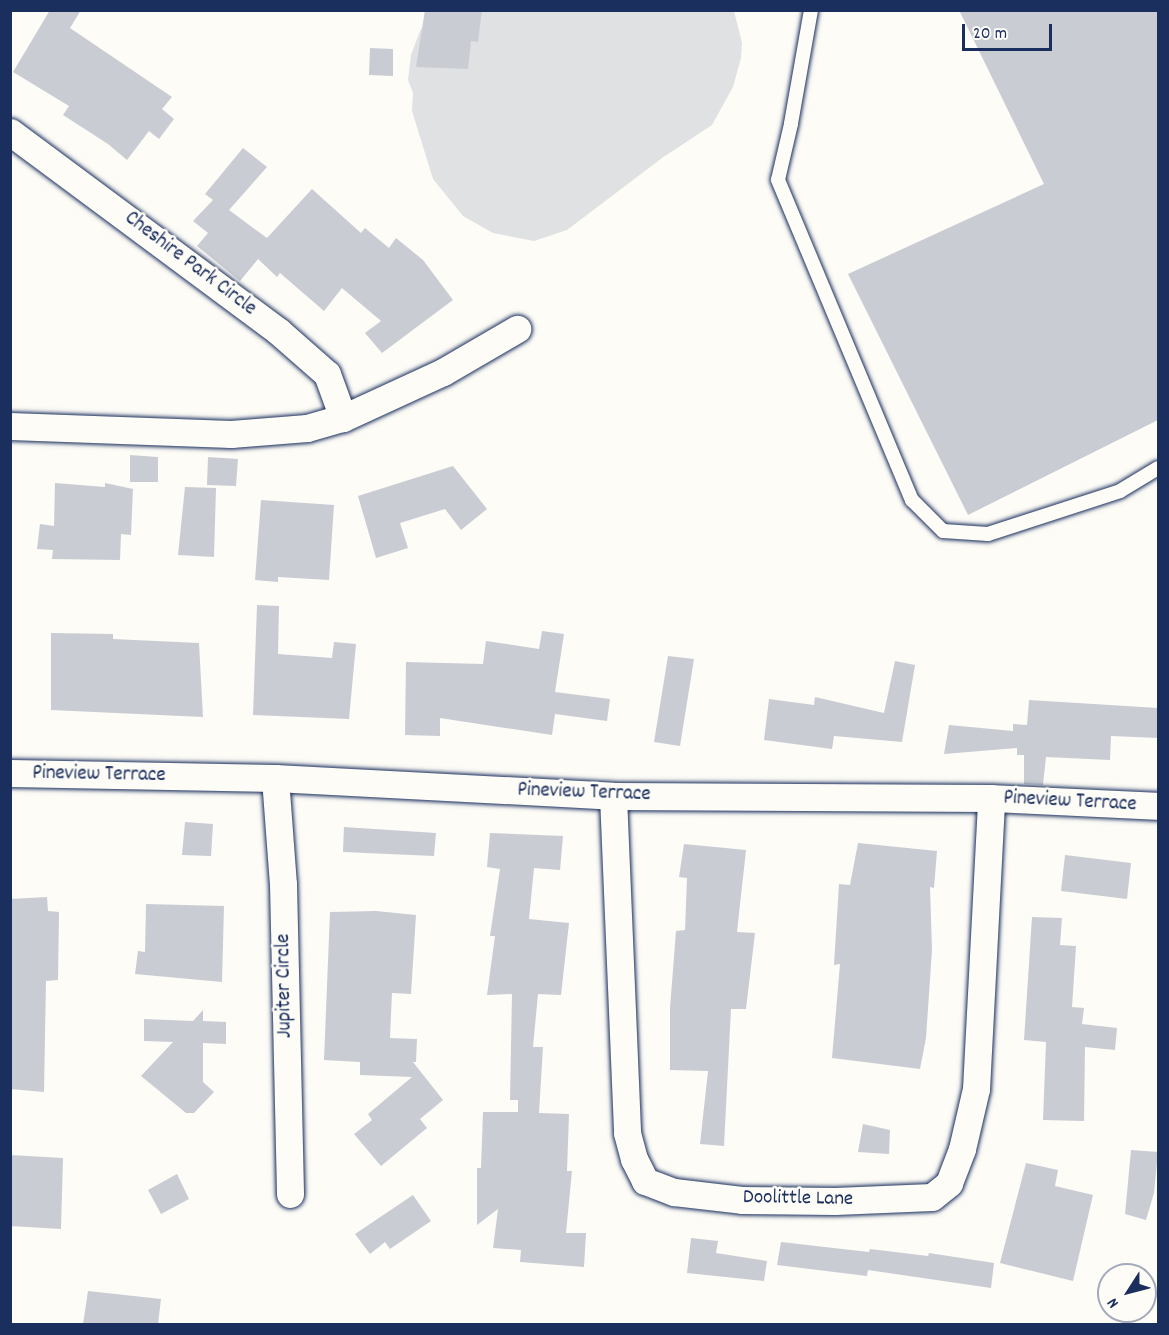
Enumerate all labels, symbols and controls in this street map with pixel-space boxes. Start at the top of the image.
scale bar [965,12,1055,50]
text: 20 m [973,22,1007,47]
street label: Cheshire Park Circle [119,206,261,322]
street label: Pineview Terrace [32,761,166,789]
street label: Pineview Terrace [517,778,651,808]
street label: Pineview Terrace [1003,786,1137,818]
street label: Jupiter Circle [271,934,299,1038]
street label: Doolittle Lane [743,1185,853,1213]
north arrow [1097,1263,1157,1323]
text: N [1102,1293,1125,1313]

